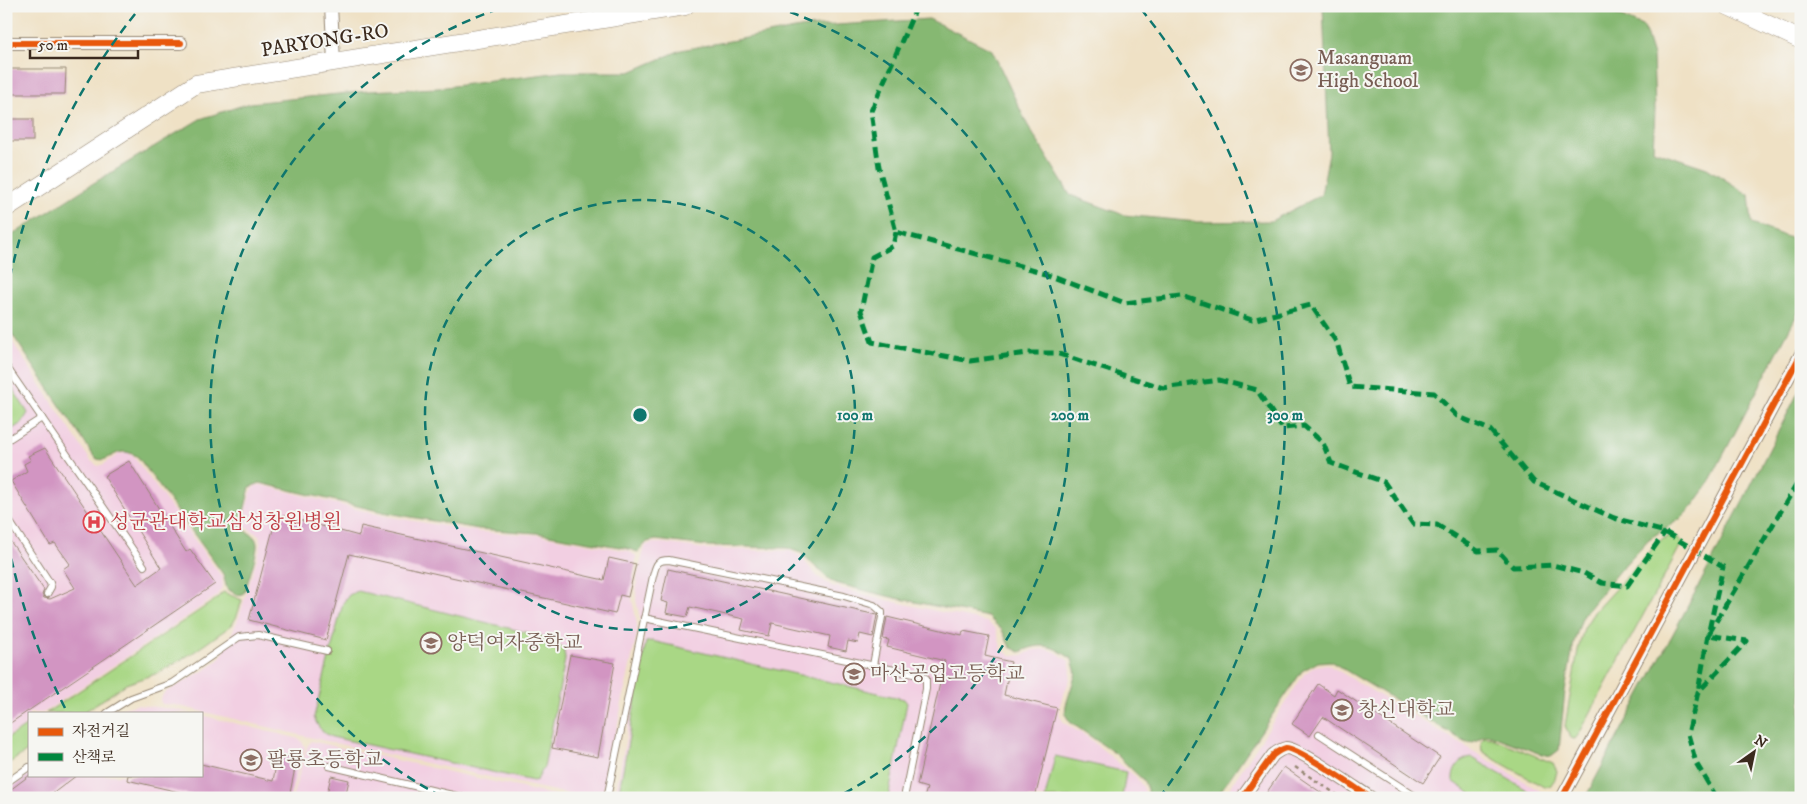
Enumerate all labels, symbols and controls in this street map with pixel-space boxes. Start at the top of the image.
street label: PARYONG-RO [260,19,390,63]
scale bar [30,28,138,60]
text: 50 m [38,36,68,55]
place label: Masanguam High School [1317,46,1418,94]
school or university icon: Masanguam High School [1289,58,1313,82]
centre of rings [631,406,649,424]
text: 100 m [837,406,874,425]
text: 200 m [1051,406,1090,425]
text: 300 m [1267,406,1304,425]
hospital icon: 성균관대학교삼성창원병원 [82,510,106,534]
place label: 성균관대학교삼성창원병원 [110,510,342,535]
school or university icon: 양덕여자중학교 [419,631,443,655]
place label: 양덕여자중학교 [447,631,583,656]
school or university icon: 마산공업고등학교 [842,662,866,686]
place label: 마산공업고등학교 [870,662,1025,687]
school or university icon: 창신대학교 [1330,698,1354,722]
place label: 창신대학교 [1358,698,1455,723]
legend [28,712,202,776]
text: 자전거길 [72,722,130,741]
north arrow [1730,726,1780,776]
text: N [1751,731,1771,753]
text: 산책로 [72,748,116,767]
school or university icon: 팔룡초등학교 [239,748,263,772]
place label: 팔룡초등학교 [267,748,384,773]

